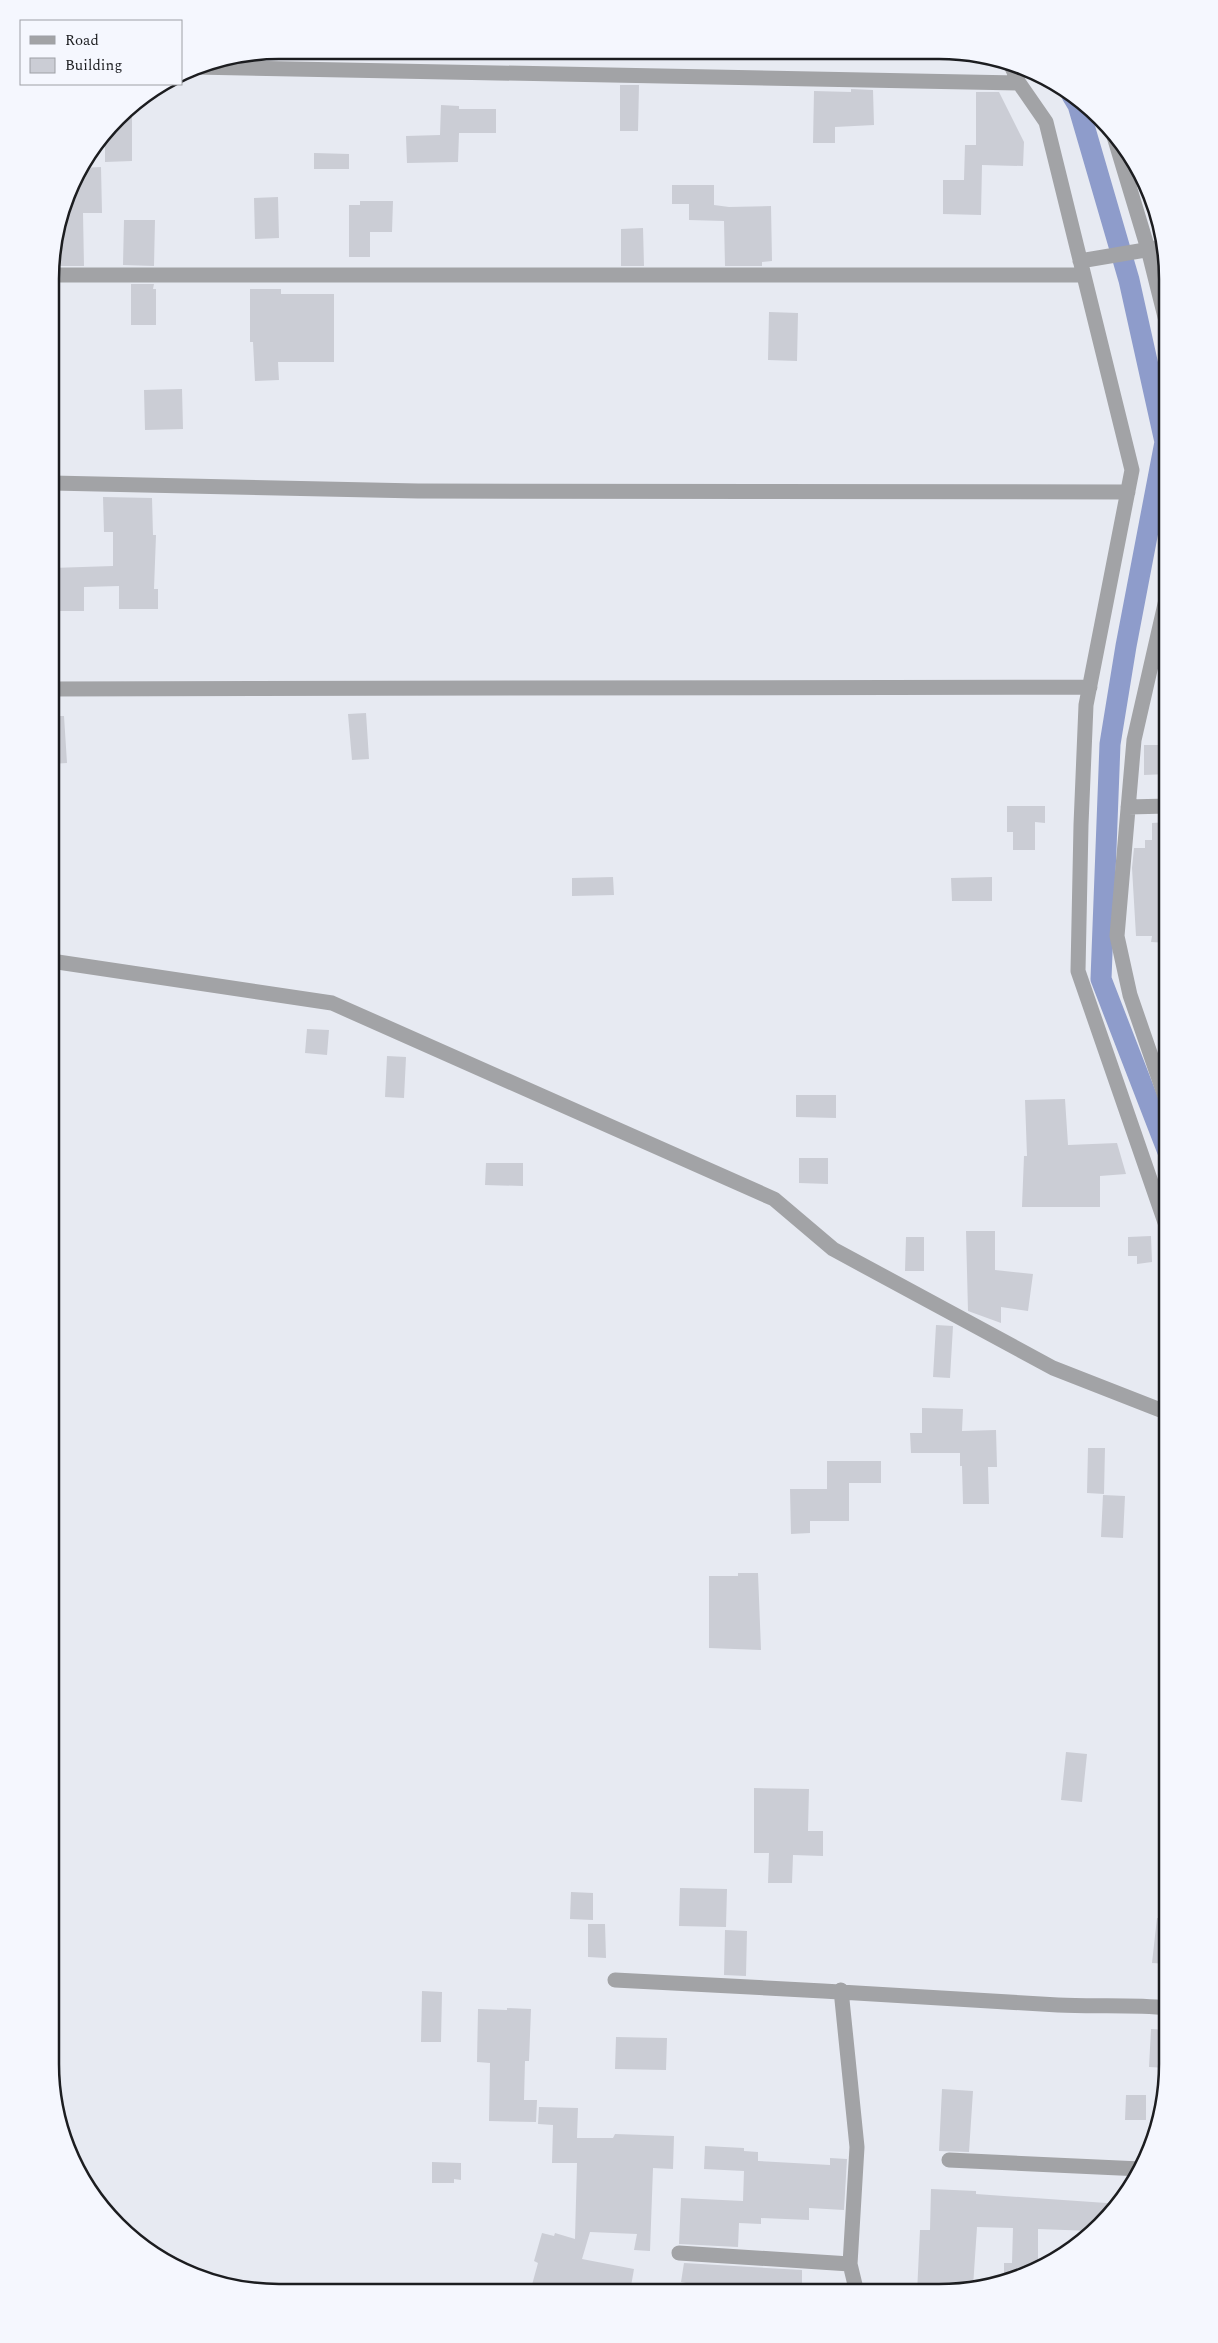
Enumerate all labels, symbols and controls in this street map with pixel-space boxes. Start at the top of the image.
legend [20,20,182,85]
text: Road [65,29,99,52]
text: Building [65,54,122,77]

